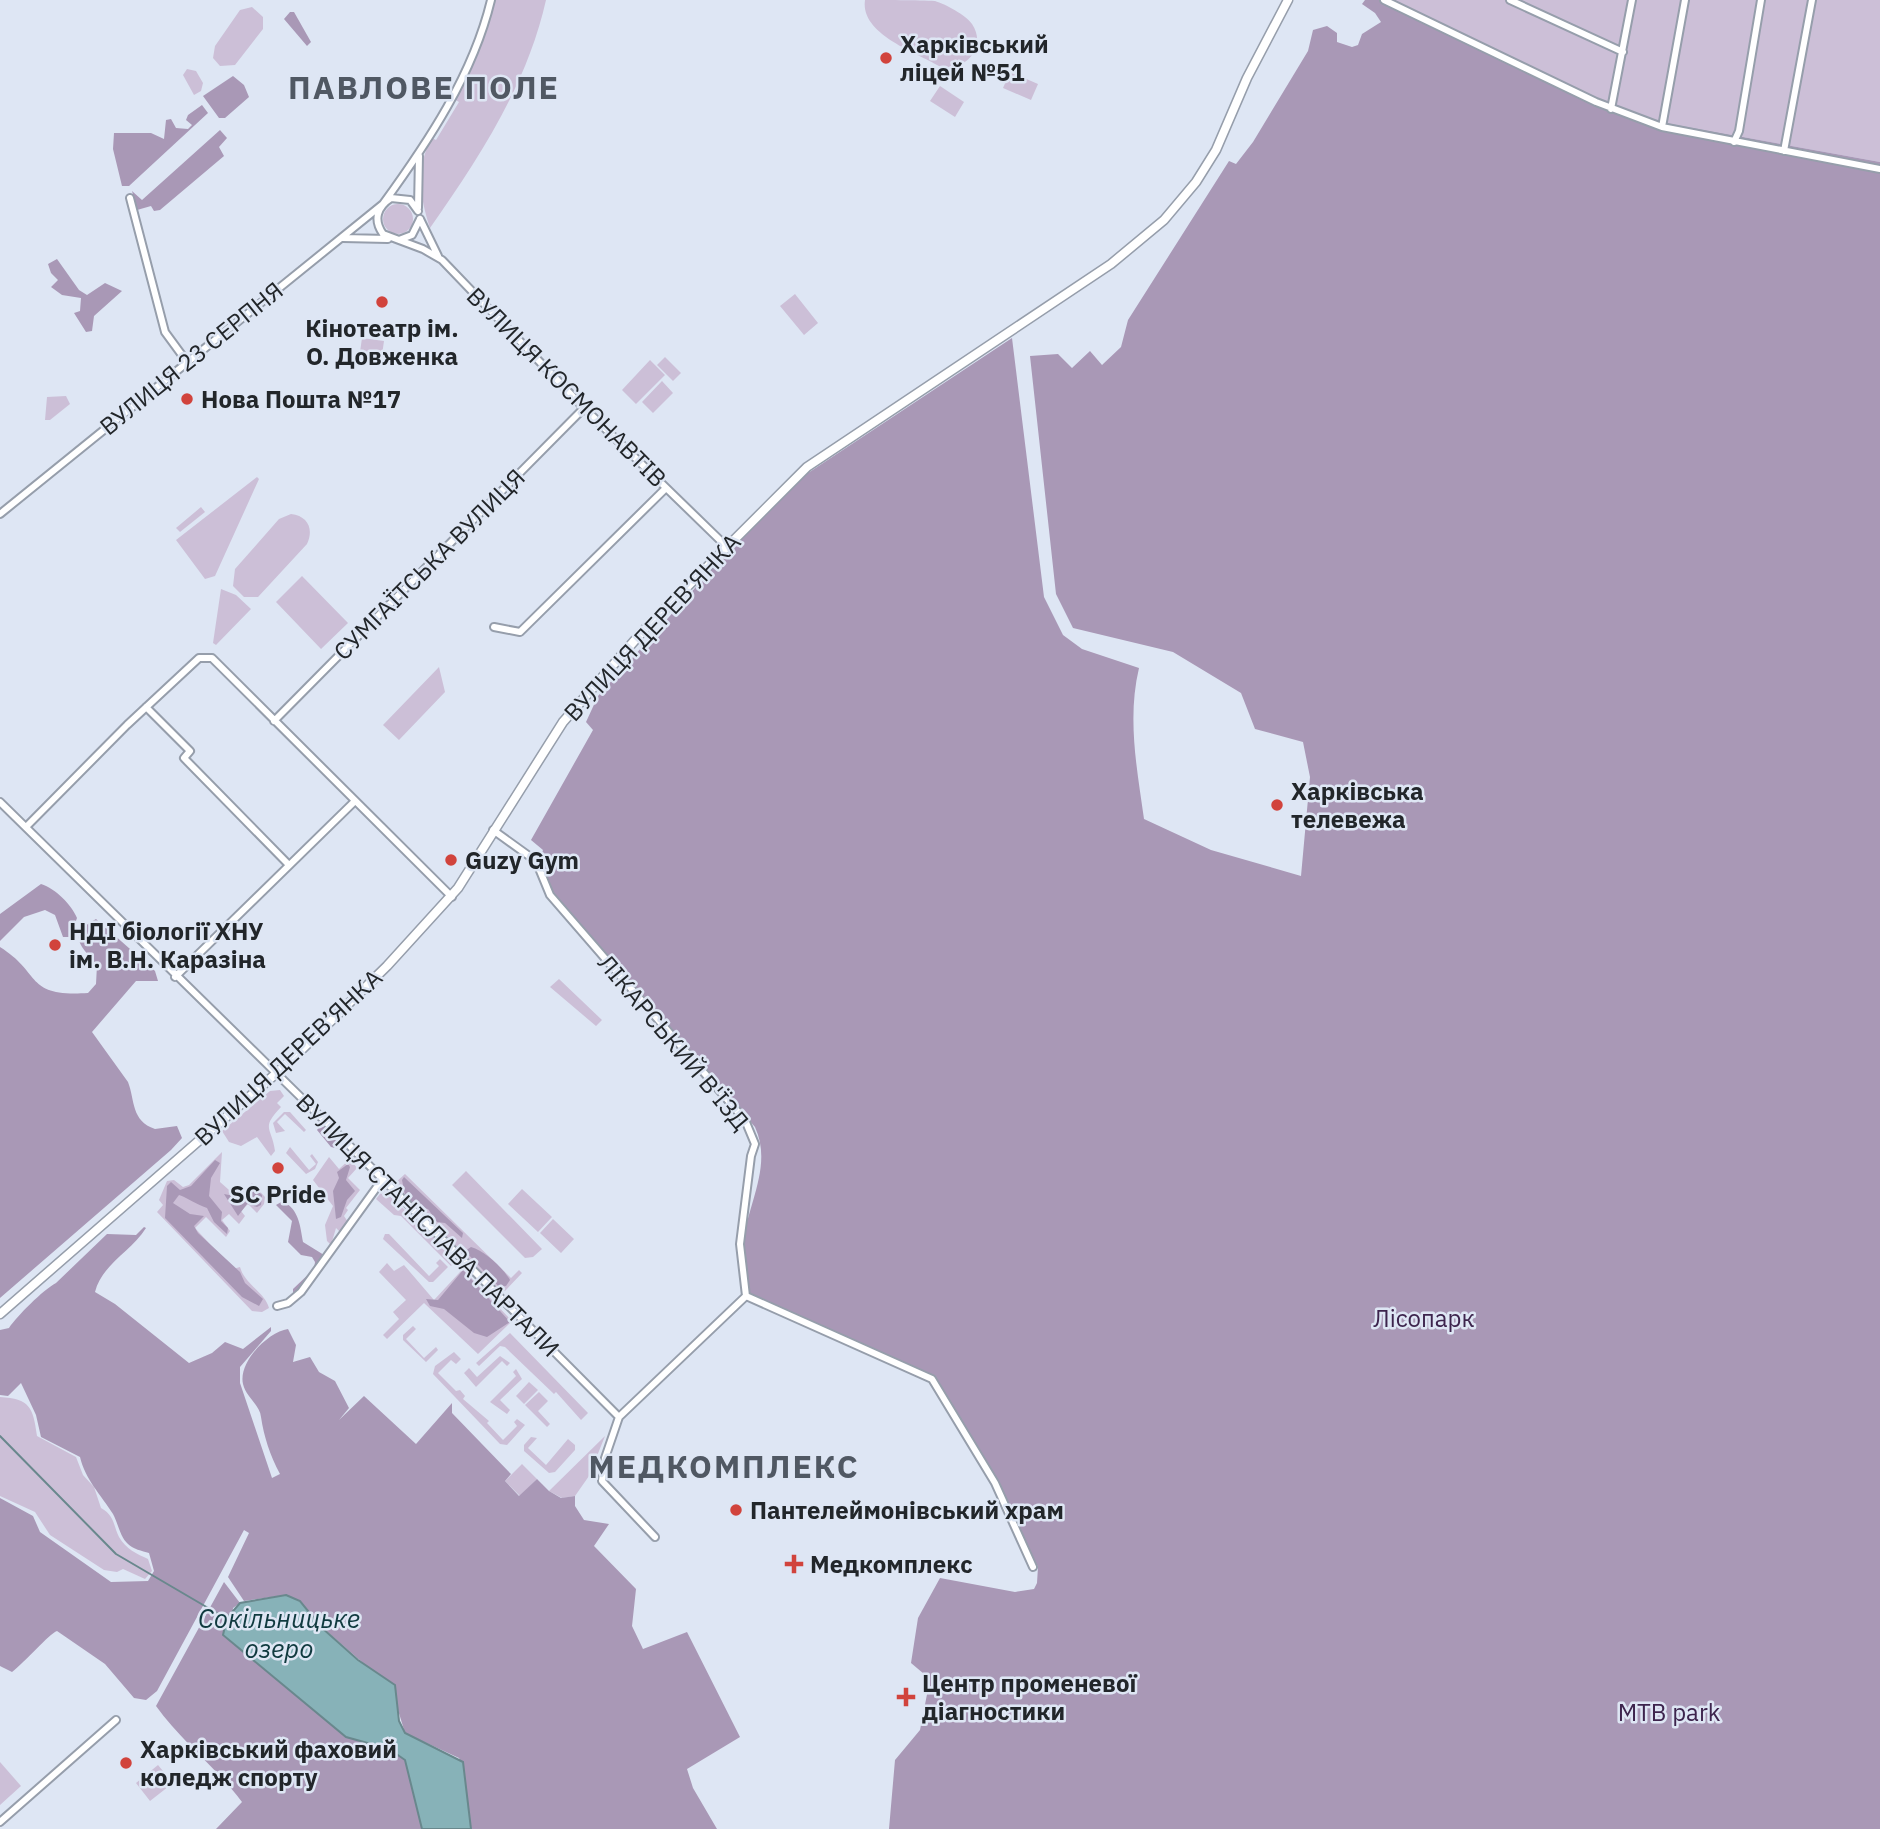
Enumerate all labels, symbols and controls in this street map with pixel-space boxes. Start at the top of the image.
place label: Харківський ліцей №51 [900,28,1049,88]
marker: Харківський ліцей №51 [878,50,894,66]
district label: ПАВЛОВЕ ПОЛЕ [288,66,560,108]
street label: ВУЛИЦЯ 23 СЕРПНЯ [93,274,289,442]
street label: ВУЛИЦЯ КОСМОНАВТІВ [460,280,674,494]
marker: Кінотеатр ім. О. Довженка [374,294,390,310]
place label: Кінотеатр ім. О. Довженка [305,312,459,372]
place label: Нова Пошта №17 [201,383,401,415]
marker: Нова Пошта №17 [179,391,195,407]
street label: СУМГАЇТСЬКА ВУЛИЦЯ [326,461,532,667]
street label: ВУЛИЦЯ ДЕРЕВ’ЯНКА [557,526,747,728]
place label: Харківська телевежа [1291,775,1424,835]
marker: Харківська телевежа [1269,797,1285,813]
place label: Guzy Gym [465,844,579,876]
marker: Guzy Gym [443,852,459,868]
place label: НДІ біології ХНУ ім. В.Н. Каразіна [69,915,266,975]
marker: НДІ біології ХНУ ім. В.Н. Каразіна [47,937,63,953]
street label: ЛІКАРСЬКИЙ В'ЇЗД [591,947,757,1137]
street label: ВУЛИЦЯ ДЕРЕВ’ЯНКА [187,962,389,1152]
street label: ВУЛИЦЯ СТАНІСЛАВА ПАРТАЛИ [289,1086,567,1364]
marker: SC Pride [270,1160,286,1176]
place label: SC Pride [230,1178,326,1210]
park label: Лісопарк [1373,1302,1475,1334]
district label: МЕДКОМПЛЕКС [588,1445,860,1487]
place label: Пантелеймонівський храм [750,1494,1064,1526]
marker: Пантелеймонівський храм [728,1502,744,1518]
place label: Медкомплекс [810,1548,973,1580]
marker: Медкомплекс [784,1554,804,1574]
water label: Сокільницьке озеро [198,1601,360,1665]
place label: Центр променевої діагностики [922,1667,1137,1727]
marker: Центр променевої діагностики [896,1687,916,1707]
park label: MTB park [1618,1696,1721,1728]
place label: Харківський фаховий коледж спорту [140,1733,397,1793]
marker: Харківський фаховий коледж спорту [118,1755,134,1771]

